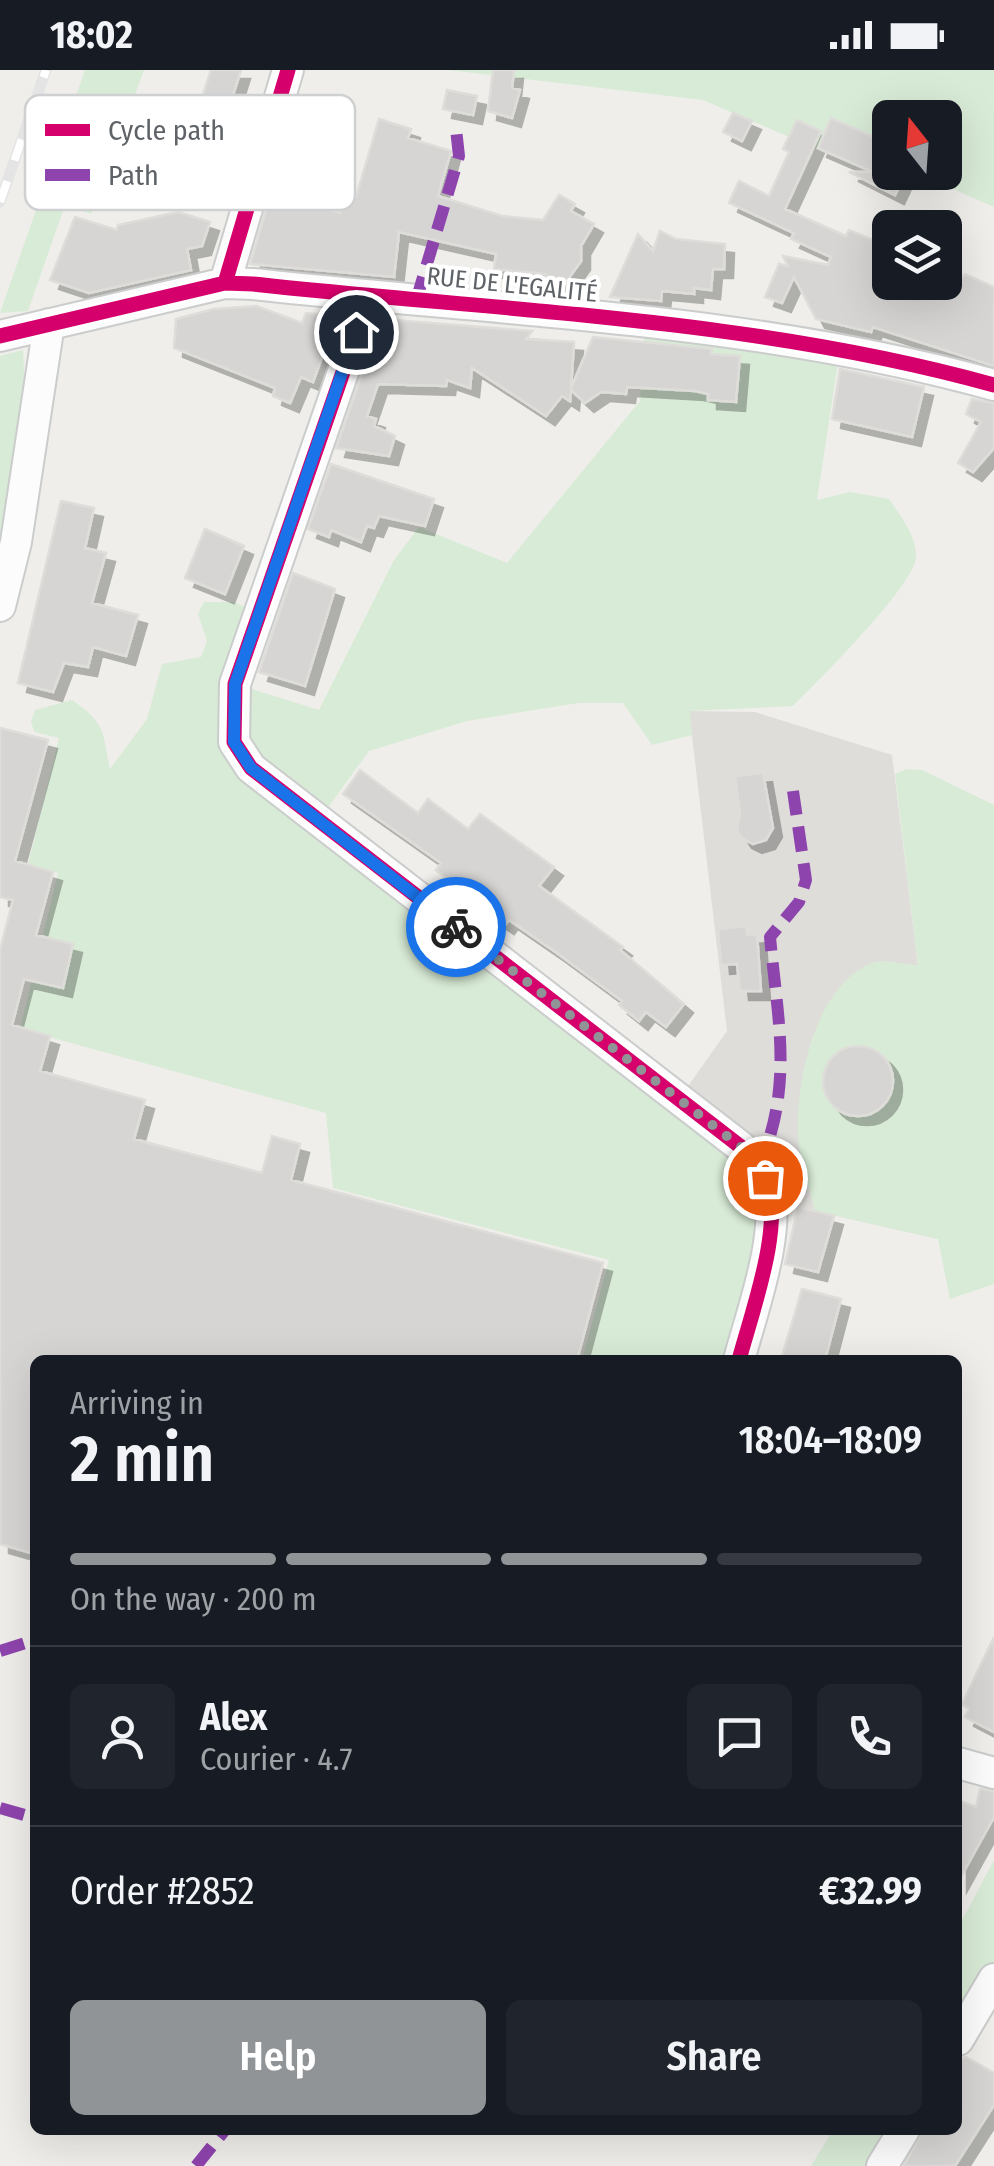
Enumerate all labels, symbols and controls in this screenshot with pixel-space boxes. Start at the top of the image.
text: 18:02 [50,12,133,58]
legend [25,95,355,210]
north arrow [872,100,962,190]
map controls [872,100,962,300]
text: Cycle path [108,114,225,147]
text: Path [108,159,159,192]
button: layers [872,210,962,300]
street label: RUE DE L'EGALITÉ [425,260,599,309]
pin [314,290,399,375]
icon: home [329,305,384,360]
courier [406,877,506,977]
icon: bike [429,900,484,955]
pin [723,1136,808,1221]
icon: bag [738,1151,793,1206]
text: Arriving in [70,1384,204,1422]
text: 18:04–18:09 [739,1417,922,1463]
text: 2 min [70,1420,214,1498]
text: On the way · 200 m [70,1580,317,1618]
button: person [70,1684,175,1789]
button: chat [687,1684,792,1789]
button: phone [817,1684,922,1789]
text: Alex [200,1694,267,1740]
text: Courier · 4.7 [200,1740,352,1778]
text: Order #2852 [70,1868,255,1914]
text: €32.99 [819,1868,922,1914]
button: Help [70,2000,486,2115]
button: Share [506,2000,922,2115]

